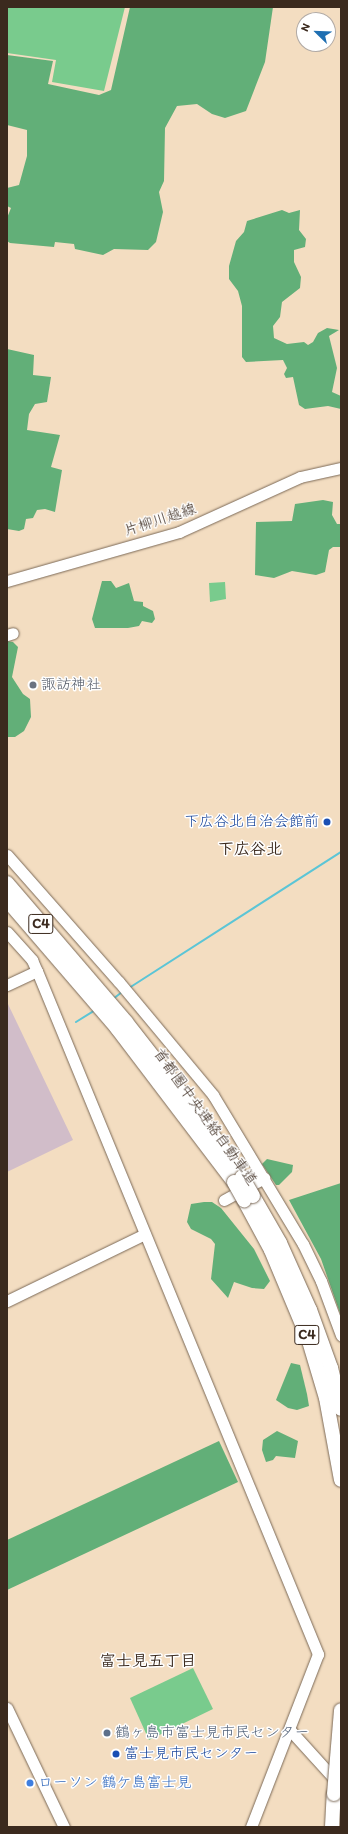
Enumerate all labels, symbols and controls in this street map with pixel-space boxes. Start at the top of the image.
north arrow [296,12,336,52]
text: N [298,22,313,33]
street label: 片柳川越線 [122,500,198,540]
place label: 諏訪神社 [41,676,101,694]
marker: 諏訪神社 [28,680,38,690]
place label: 下広谷北自治会館前 [184,813,319,831]
marker: 下広谷北自治会館前 [322,817,332,827]
district label: 下広谷北 [218,839,282,859]
road number: C4 [28,912,54,936]
street label: 首都圏中央連絡自動車道 [149,1045,261,1189]
road number: C4 [294,1323,320,1347]
district label: 富士見五丁目 [100,1651,196,1671]
place label: 鶴ヶ島市富士見市民センター [115,1724,310,1742]
marker: 鶴ヶ島市富士見市民センター [102,1728,112,1738]
place label: 富士見市民センター [124,1745,259,1763]
marker: 富士見市民センター [111,1749,121,1759]
place label: ローソン 鶴ケ島富士見 [38,1774,191,1792]
marker: ローソン 鶴ケ島富士見 [25,1778,35,1788]

